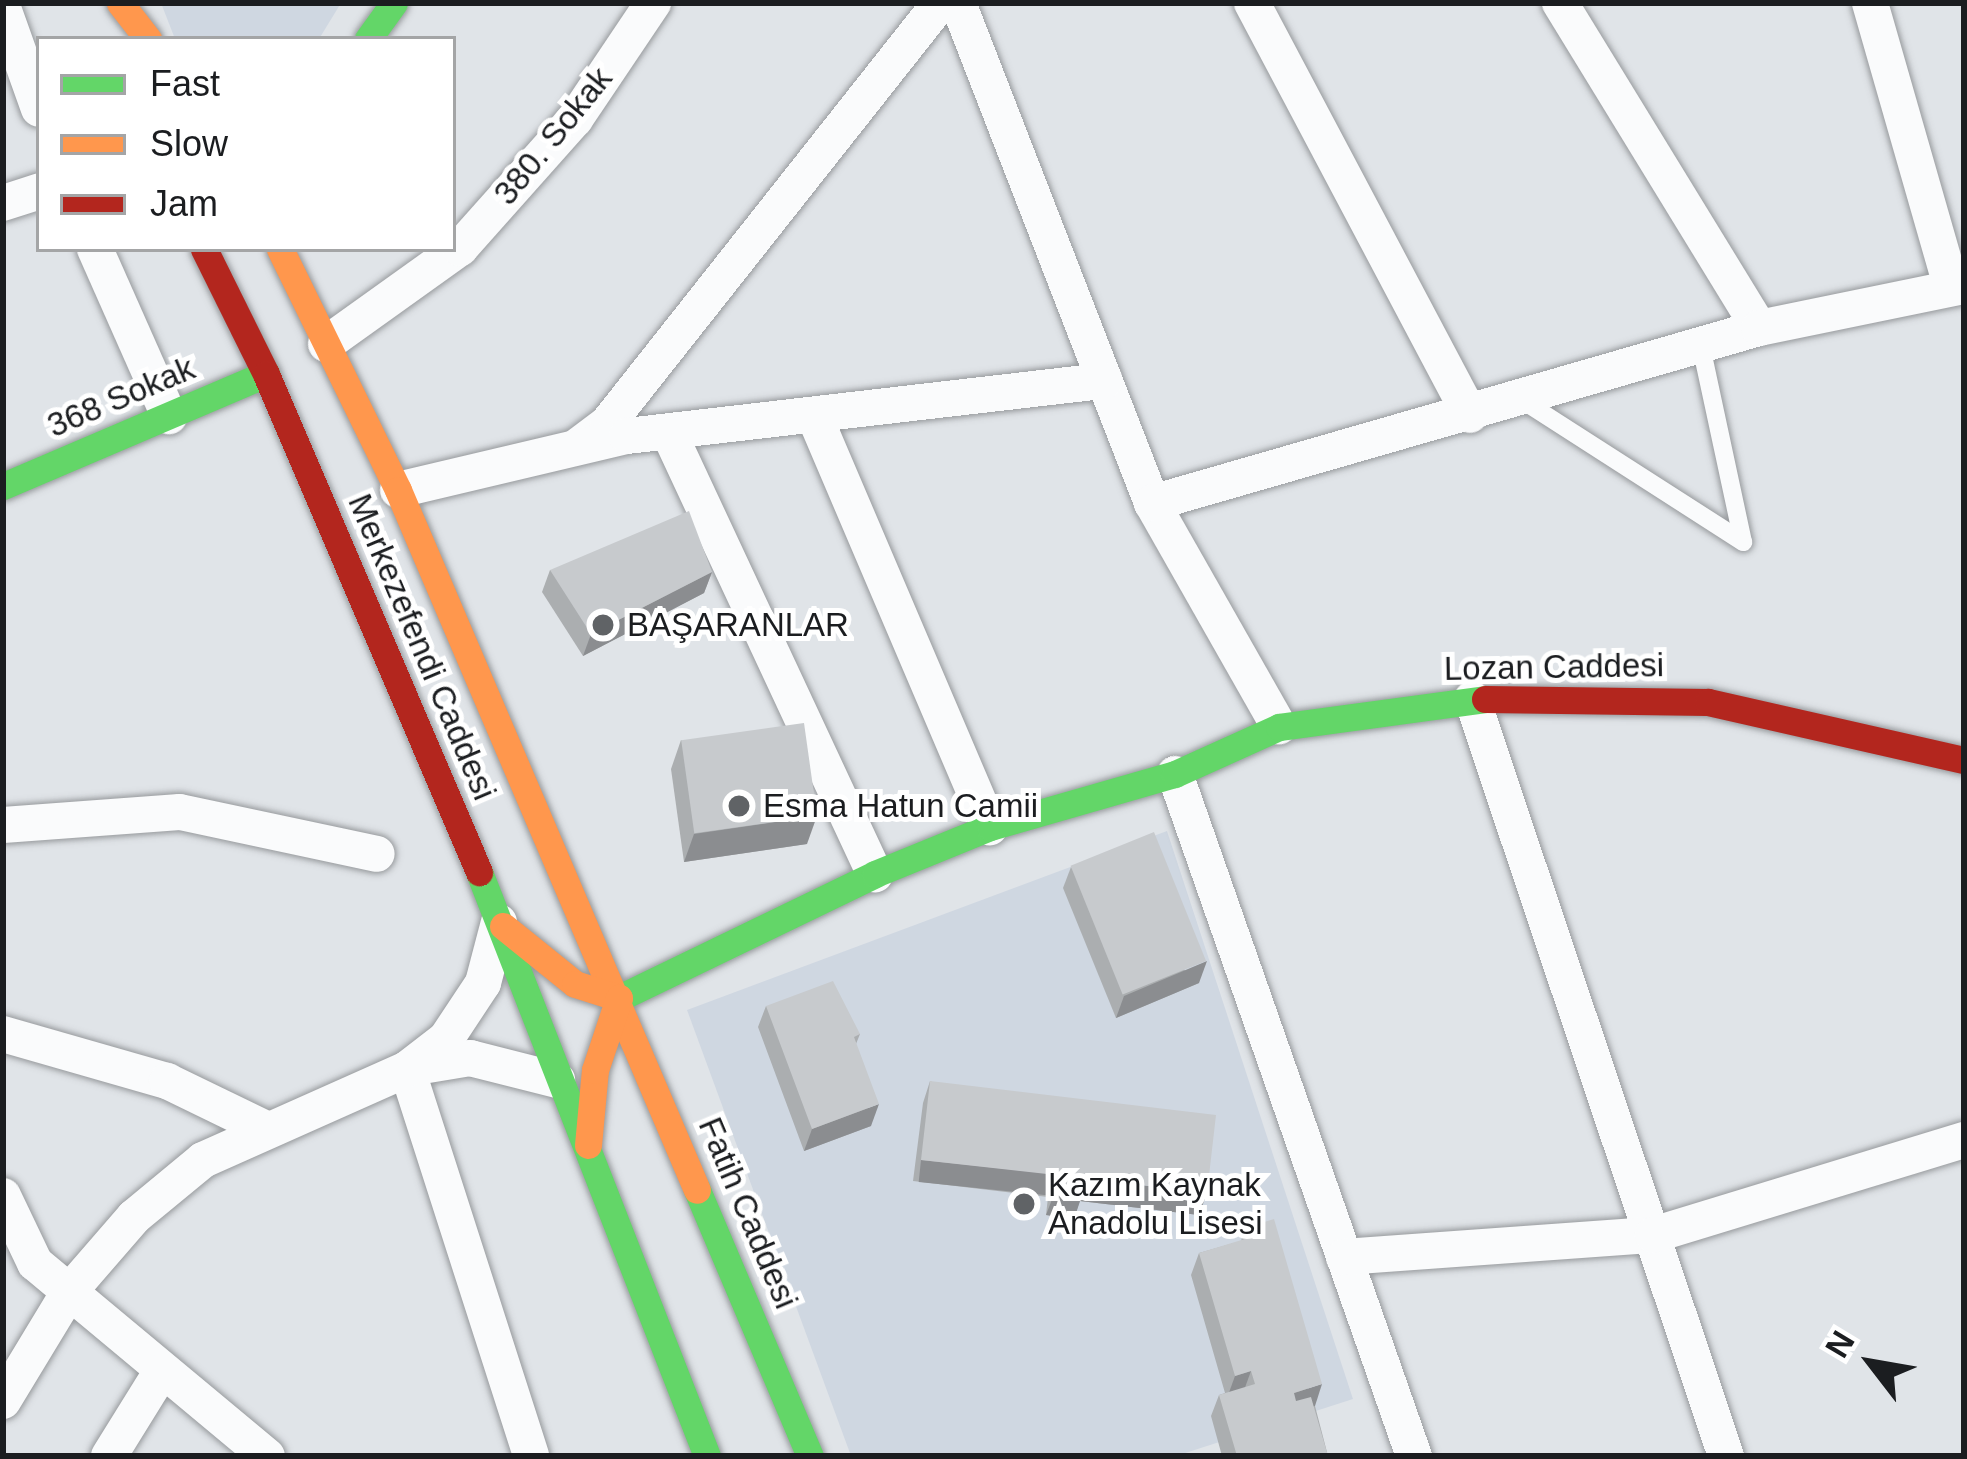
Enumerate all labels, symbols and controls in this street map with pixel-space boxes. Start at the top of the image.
legend [36,36,456,252]
street label: 380. Sokak [486,59,620,213]
text: Fast [150,63,220,104]
text: Slow [150,123,228,164]
text: Jam [150,183,218,224]
street label: 368 Sokak [41,348,201,446]
street label: Merkezefendi Caddesi [340,488,504,806]
place label: BAŞARANLAR [627,605,849,645]
marker: BAŞARANLAR [590,612,616,638]
street label: Lozan Caddesi [1444,645,1664,689]
place label: Esma Hatun Camii [763,786,1038,826]
marker: Esma Hatun Camii [726,793,752,819]
street label: Fatih Caddesi [690,1112,806,1314]
place label: Kazım Kaynak Anadolu Lisesi [1048,1165,1263,1243]
marker: Kazım Kaynak Anadolu Lisesi [1011,1191,1037,1217]
north arrow [1811,1303,1931,1423]
text: N [1818,1324,1862,1364]

